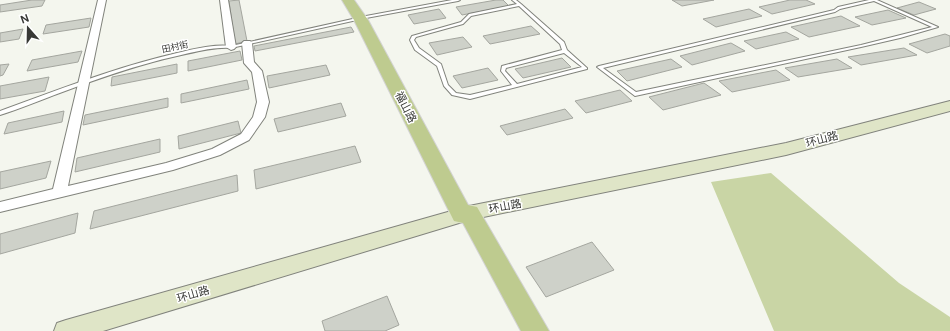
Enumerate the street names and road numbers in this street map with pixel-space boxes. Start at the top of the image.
street label: 田村街 [161,38,189,56]
street label: 福山路 [392,89,420,125]
street label: 环山路 [804,128,840,150]
street label: 环山路 [487,196,523,216]
street label: 环山路 [175,283,211,305]

